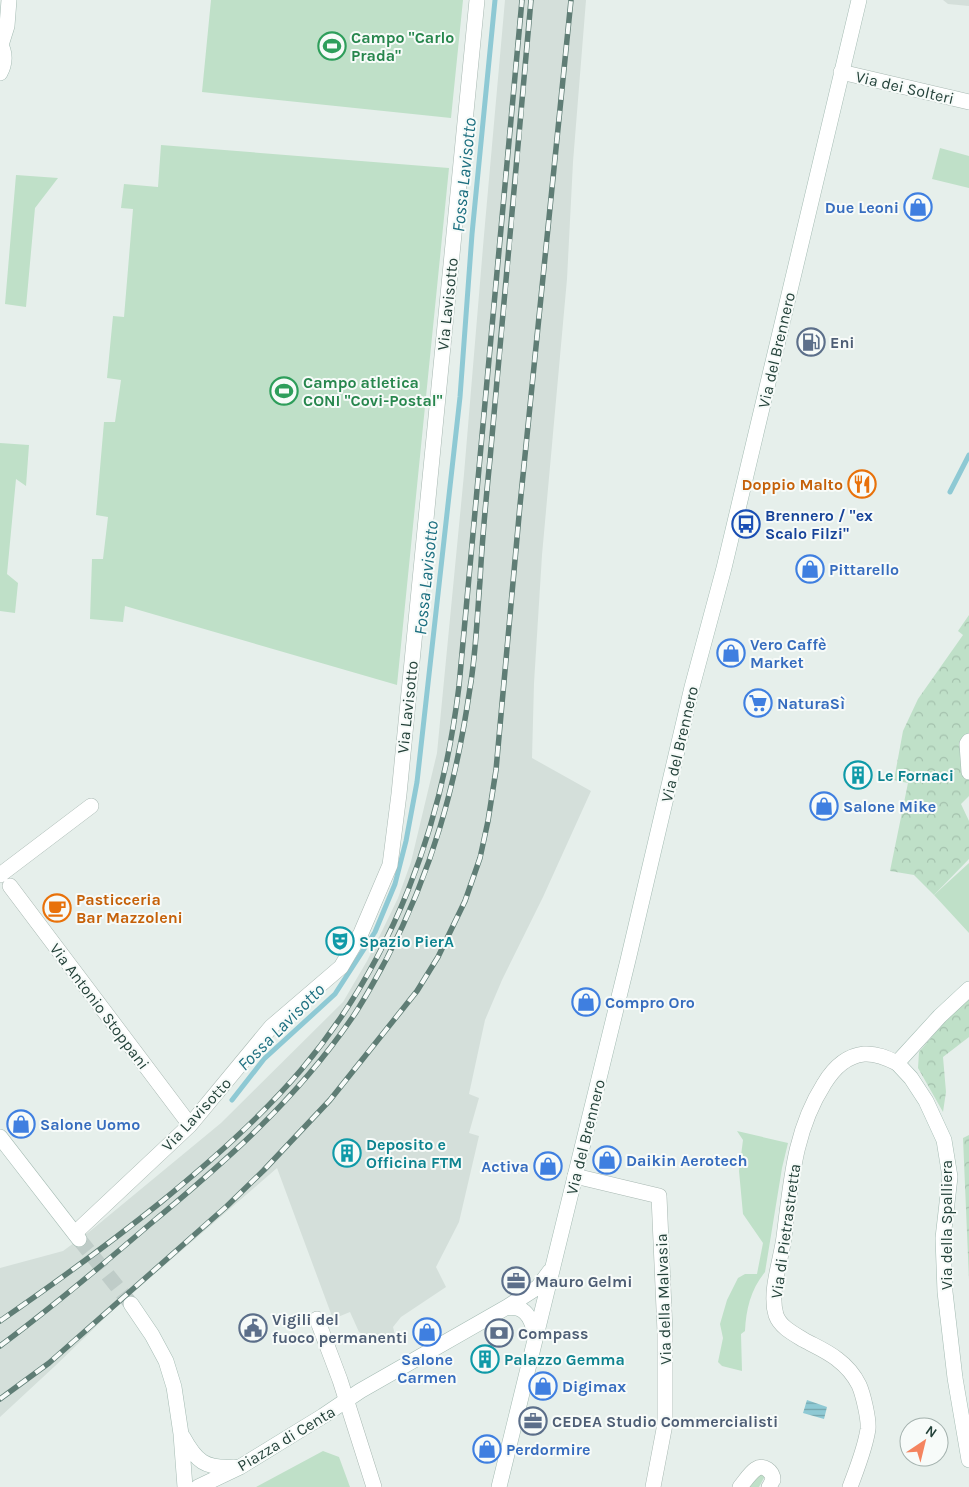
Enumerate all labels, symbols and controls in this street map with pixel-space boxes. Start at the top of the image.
place label: Campo "Carlo Prada" [351,28,454,65]
sports icon: Campo "Carlo Prada" [317,31,347,61]
street label: Via dei Solteri [854,67,956,108]
water label: Fossa Lavisotto [447,117,481,233]
shop icon: Due Leoni [903,192,933,222]
place label: Due Leoni [825,198,899,217]
street label: Via Lavisotto [433,257,462,351]
street label: Via del Brennero [754,290,799,410]
fuel station icon: Eni [796,327,826,357]
place label: Eni [830,333,855,352]
place label: Campo atletica CONI "Covi-Postal" [303,373,443,410]
sports icon: Campo atletica CONI "Covi-Postal" [269,376,299,406]
restaurant icon: Doppio Malto [847,469,877,499]
place label: Doppio Malto [741,475,843,494]
place label: Brennero / "ex Scalo Filzi" [765,506,873,543]
bus stop icon: Brennero / "ex Scalo Filzi" [731,509,761,539]
water label: Fossa Lavisotto [409,520,443,636]
shop icon: Pittarello [795,554,825,584]
place label: Pittarello [829,560,899,579]
place label: Vero Caffè Market [750,635,827,672]
shop icon: Vero Caffè Market [716,638,746,668]
street label: Via Lavisotto [393,660,422,754]
street label: Via del Brennero [657,684,702,804]
supermarket icon: NaturaSì [743,688,773,718]
place label: NaturaSì [777,694,845,713]
building icon: Le Fornaci [843,760,873,790]
place label: Le Fornaci [877,766,954,785]
shop icon: Salone Mike [809,791,839,821]
place label: Salone Mike [843,797,936,816]
place label: Pasticceria Bar Mazzoleni [76,890,183,927]
cafe icon: Pasticceria Bar Mazzoleni [42,893,72,923]
theatre icon: Spazio PierA [325,926,355,956]
place label: Spazio PierA [359,932,454,951]
street label: Via Antonio Stoppani [46,939,153,1073]
water label: Fossa Lavisotto [233,979,329,1075]
shop icon: Compro Oro [571,987,601,1017]
place label: Compro Oro [605,993,695,1012]
street label: Via Lavisotto [158,1074,235,1155]
street label: Via del Brennero [562,1077,609,1197]
shop icon: Salone Uomo [6,1109,36,1139]
place label: Salone Uomo [40,1115,140,1134]
place label: Deposito e Officina FTM [366,1135,462,1172]
building icon: Deposito e Officina FTM [332,1138,362,1168]
shop icon: Daikin Aerotech [592,1145,622,1175]
shop icon: Activa [533,1151,563,1181]
place label: Daikin Aerotech [626,1151,747,1170]
place label: Activa [481,1157,529,1176]
street label: Via della Spalliera [937,1160,956,1290]
street label: Via di Pietrastretta [767,1162,804,1300]
street label: Via della Malvasia [652,1233,675,1365]
office icon: Mauro Gelmi [501,1266,531,1296]
place label: Mauro Gelmi [535,1272,632,1291]
place label: Vigili del fuoco permanenti [272,1310,408,1347]
public building icon: Vigili del fuoco permanenti [238,1313,268,1343]
shop icon: Salone Carmen [412,1317,442,1347]
bank icon: Compass [484,1318,514,1348]
place label: Compass [518,1324,588,1343]
building icon: Palazzo Gemma [470,1344,500,1374]
place label: Salone Carmen [397,1350,457,1387]
place label: Palazzo Gemma [504,1350,625,1369]
shop icon: Digimax [528,1371,558,1401]
place label: Digimax [562,1377,626,1396]
street label: Piazza di Centa [234,1402,339,1475]
office icon: CEDEA Studio Commercialisti [518,1406,548,1436]
place label: CEDEA Studio Commercialisti [552,1412,778,1431]
north arrow [899,1417,949,1467]
text: N [922,1422,940,1442]
shop icon: Perdormire [472,1434,502,1464]
place label: Perdormire [506,1440,590,1459]

